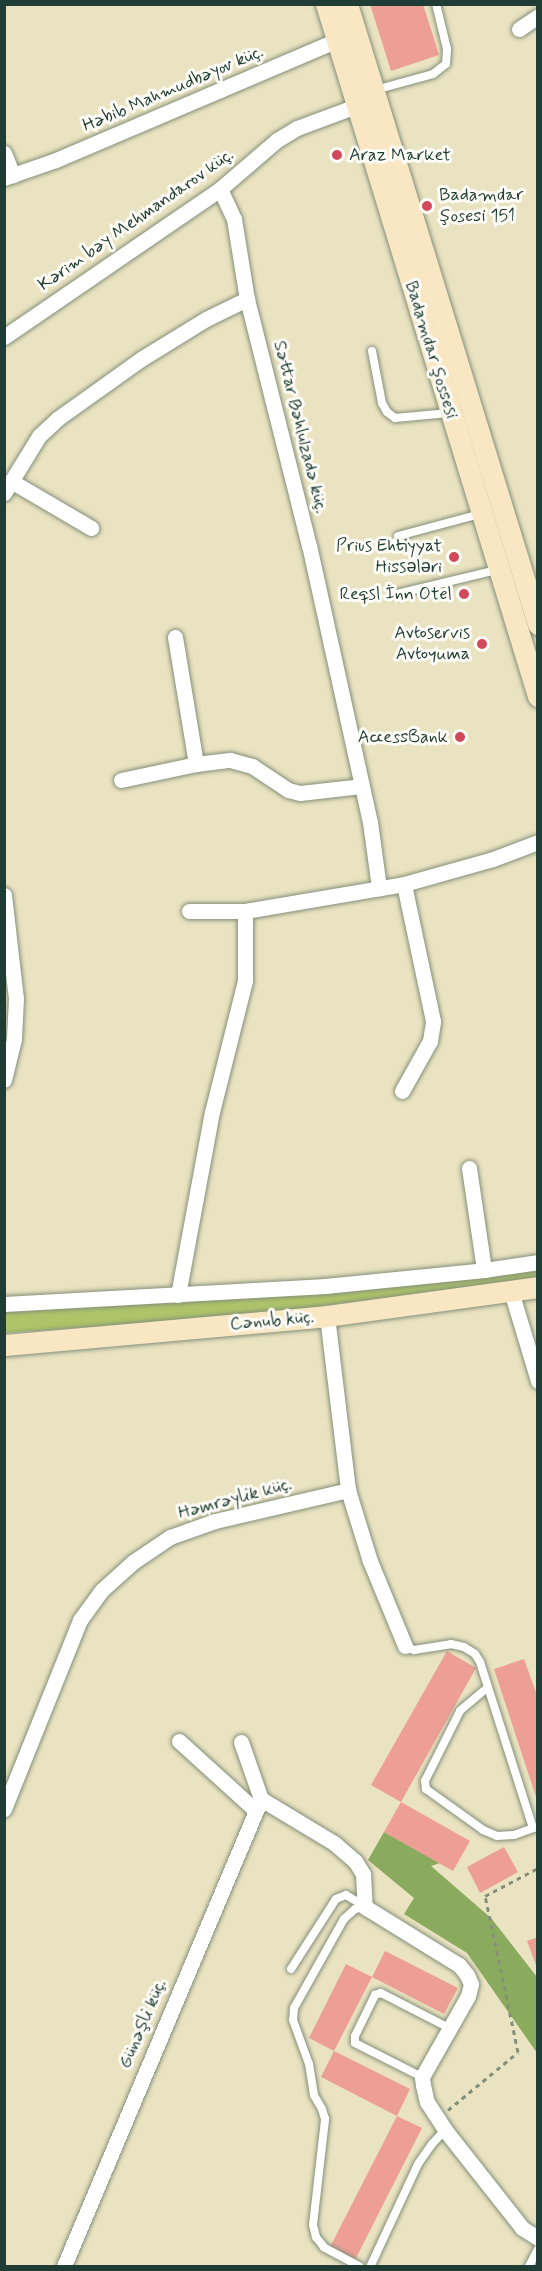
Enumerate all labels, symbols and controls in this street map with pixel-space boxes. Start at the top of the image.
street label: Həbib Mahmudbəyov küç. [79,41,267,137]
street label: Kərim bəy Mehmandarov küç. [33,144,239,296]
place label: Araz Market [349,144,451,166]
marker: Araz Market [330,148,344,162]
place label: Badamdar şosesi 151 [439,185,524,228]
marker: Badamdar şosesi 151 [420,199,434,213]
street label: Badamdar şossesi [400,278,462,422]
street label: Səttar Bəhlulzadə küç. [268,338,332,516]
place label: Prius Ehtiyyat Hissәlәri [336,536,442,578]
marker: Prius Ehtiyyat Hissәlәri [447,550,461,564]
place label: Reqsl İnn Otel [337,583,452,605]
marker: Reqsl İnn Otel [457,587,471,601]
place label: Avtoservis Avtoyuma [394,623,470,666]
marker: Avtoservis Avtoyuma [475,637,489,651]
place label: AccessBank [358,726,448,748]
marker: AccessBank [453,730,467,744]
street label: Cənub küç. [229,1307,315,1335]
street label: Həmrəylik küç. [176,1474,294,1524]
street label: Günəşli küç. [115,1976,171,2072]

